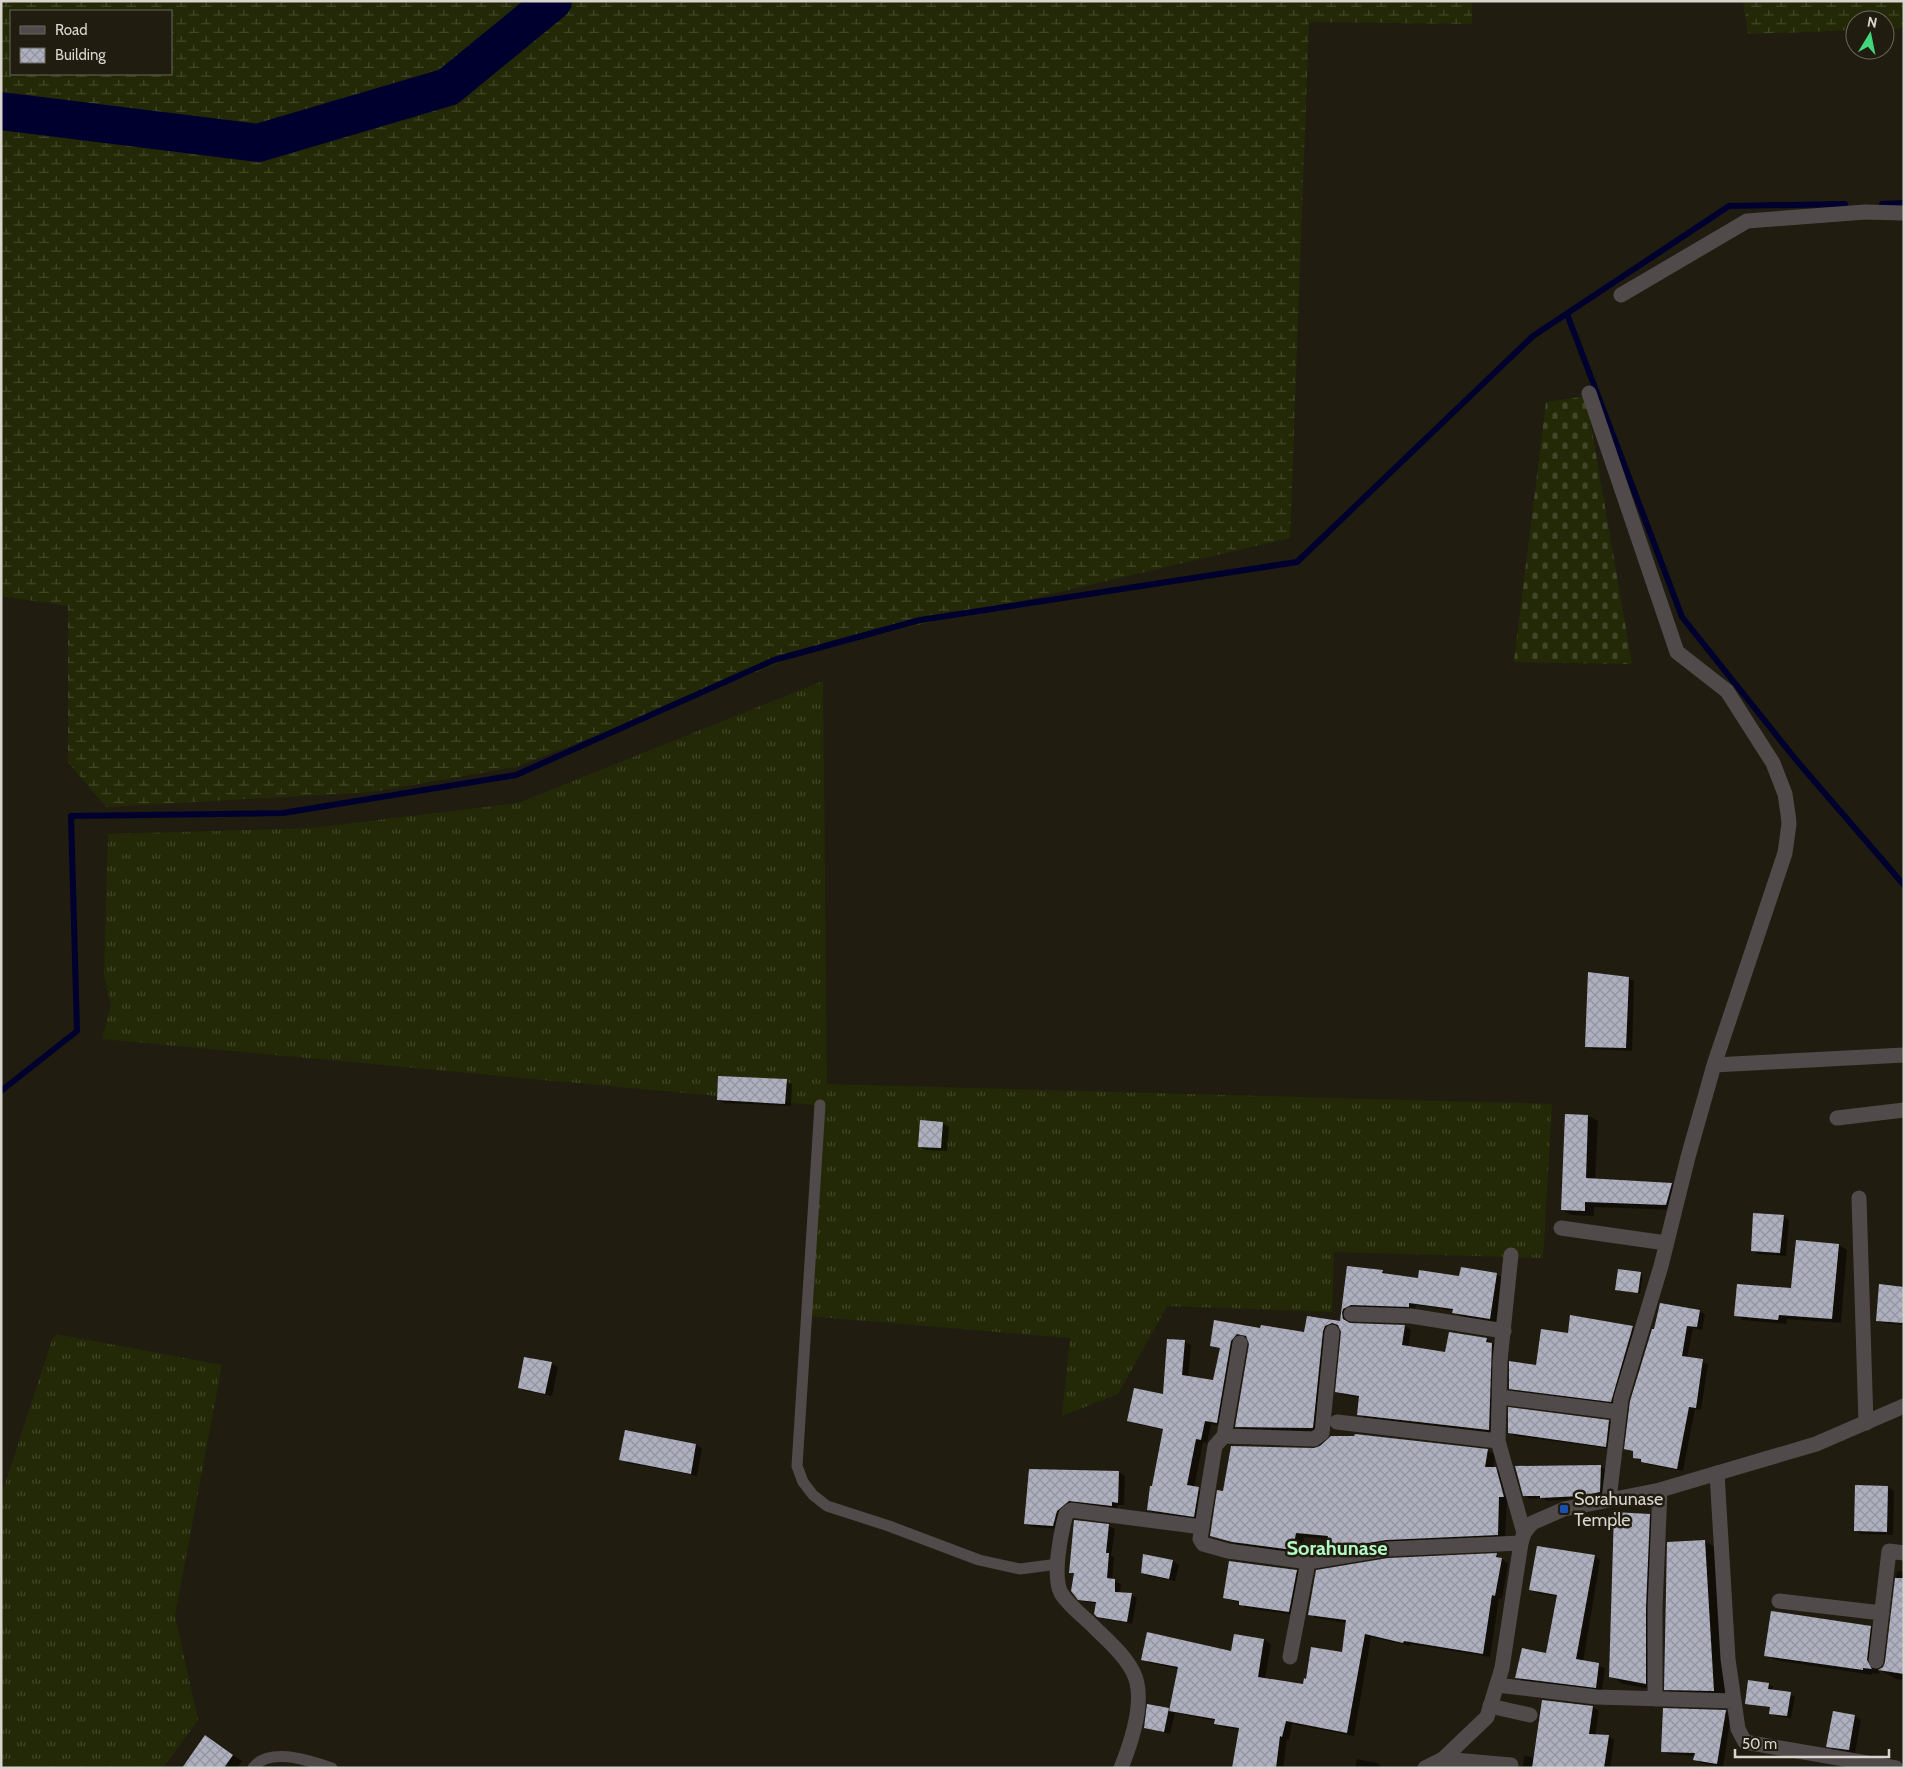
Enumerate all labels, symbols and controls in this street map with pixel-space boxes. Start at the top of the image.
legend [10,10,172,75]
north arrow [1845,10,1895,60]
text: N [1866,12,1879,32]
text: Road [55,21,88,39]
text: Building [55,46,106,64]
place label: Sorahunase Temple [1574,1488,1663,1531]
marker: Sorahunase Temple [1558,1503,1570,1515]
district label: Sorahunase [1286,1536,1388,1560]
scale bar [1735,1726,1889,1758]
text: 50 m [1742,1735,1777,1753]

